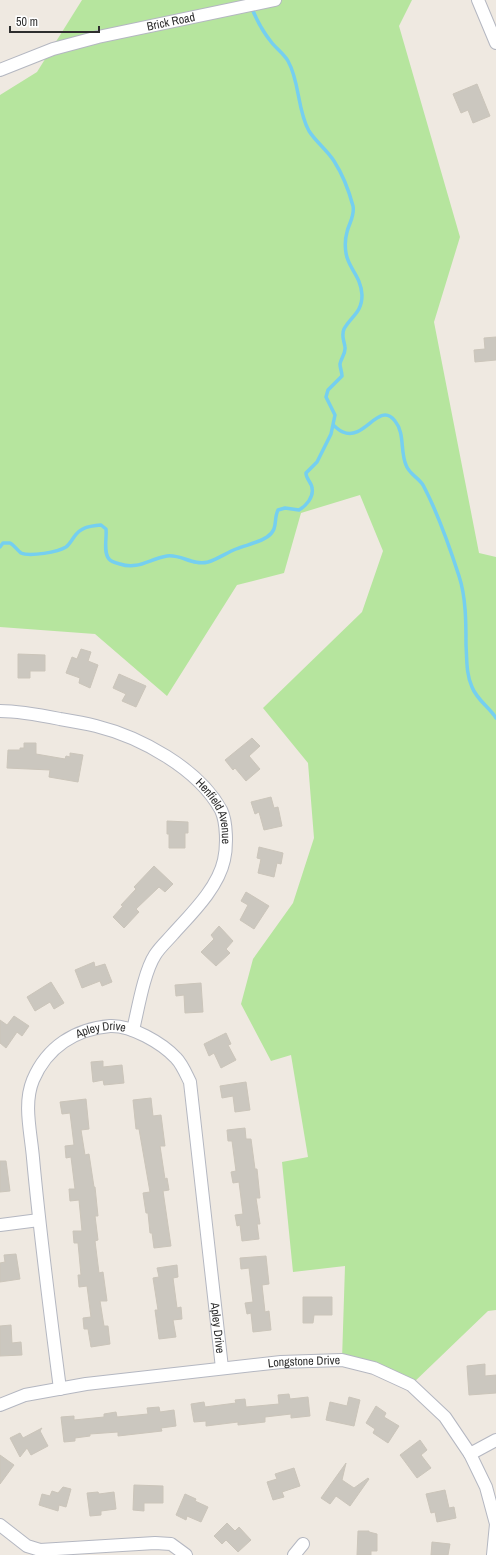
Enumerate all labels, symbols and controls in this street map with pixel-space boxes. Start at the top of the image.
scale bar [10,8,99,34]
street label: Brick Road [145,9,196,35]
text: 50 m [16,14,38,30]
street label: Henfield Avenue [192,775,234,844]
street label: Apley Drive [72,1018,127,1042]
street label: Apley Drive [207,1301,228,1354]
street label: Longstone Drive [267,1352,340,1371]

